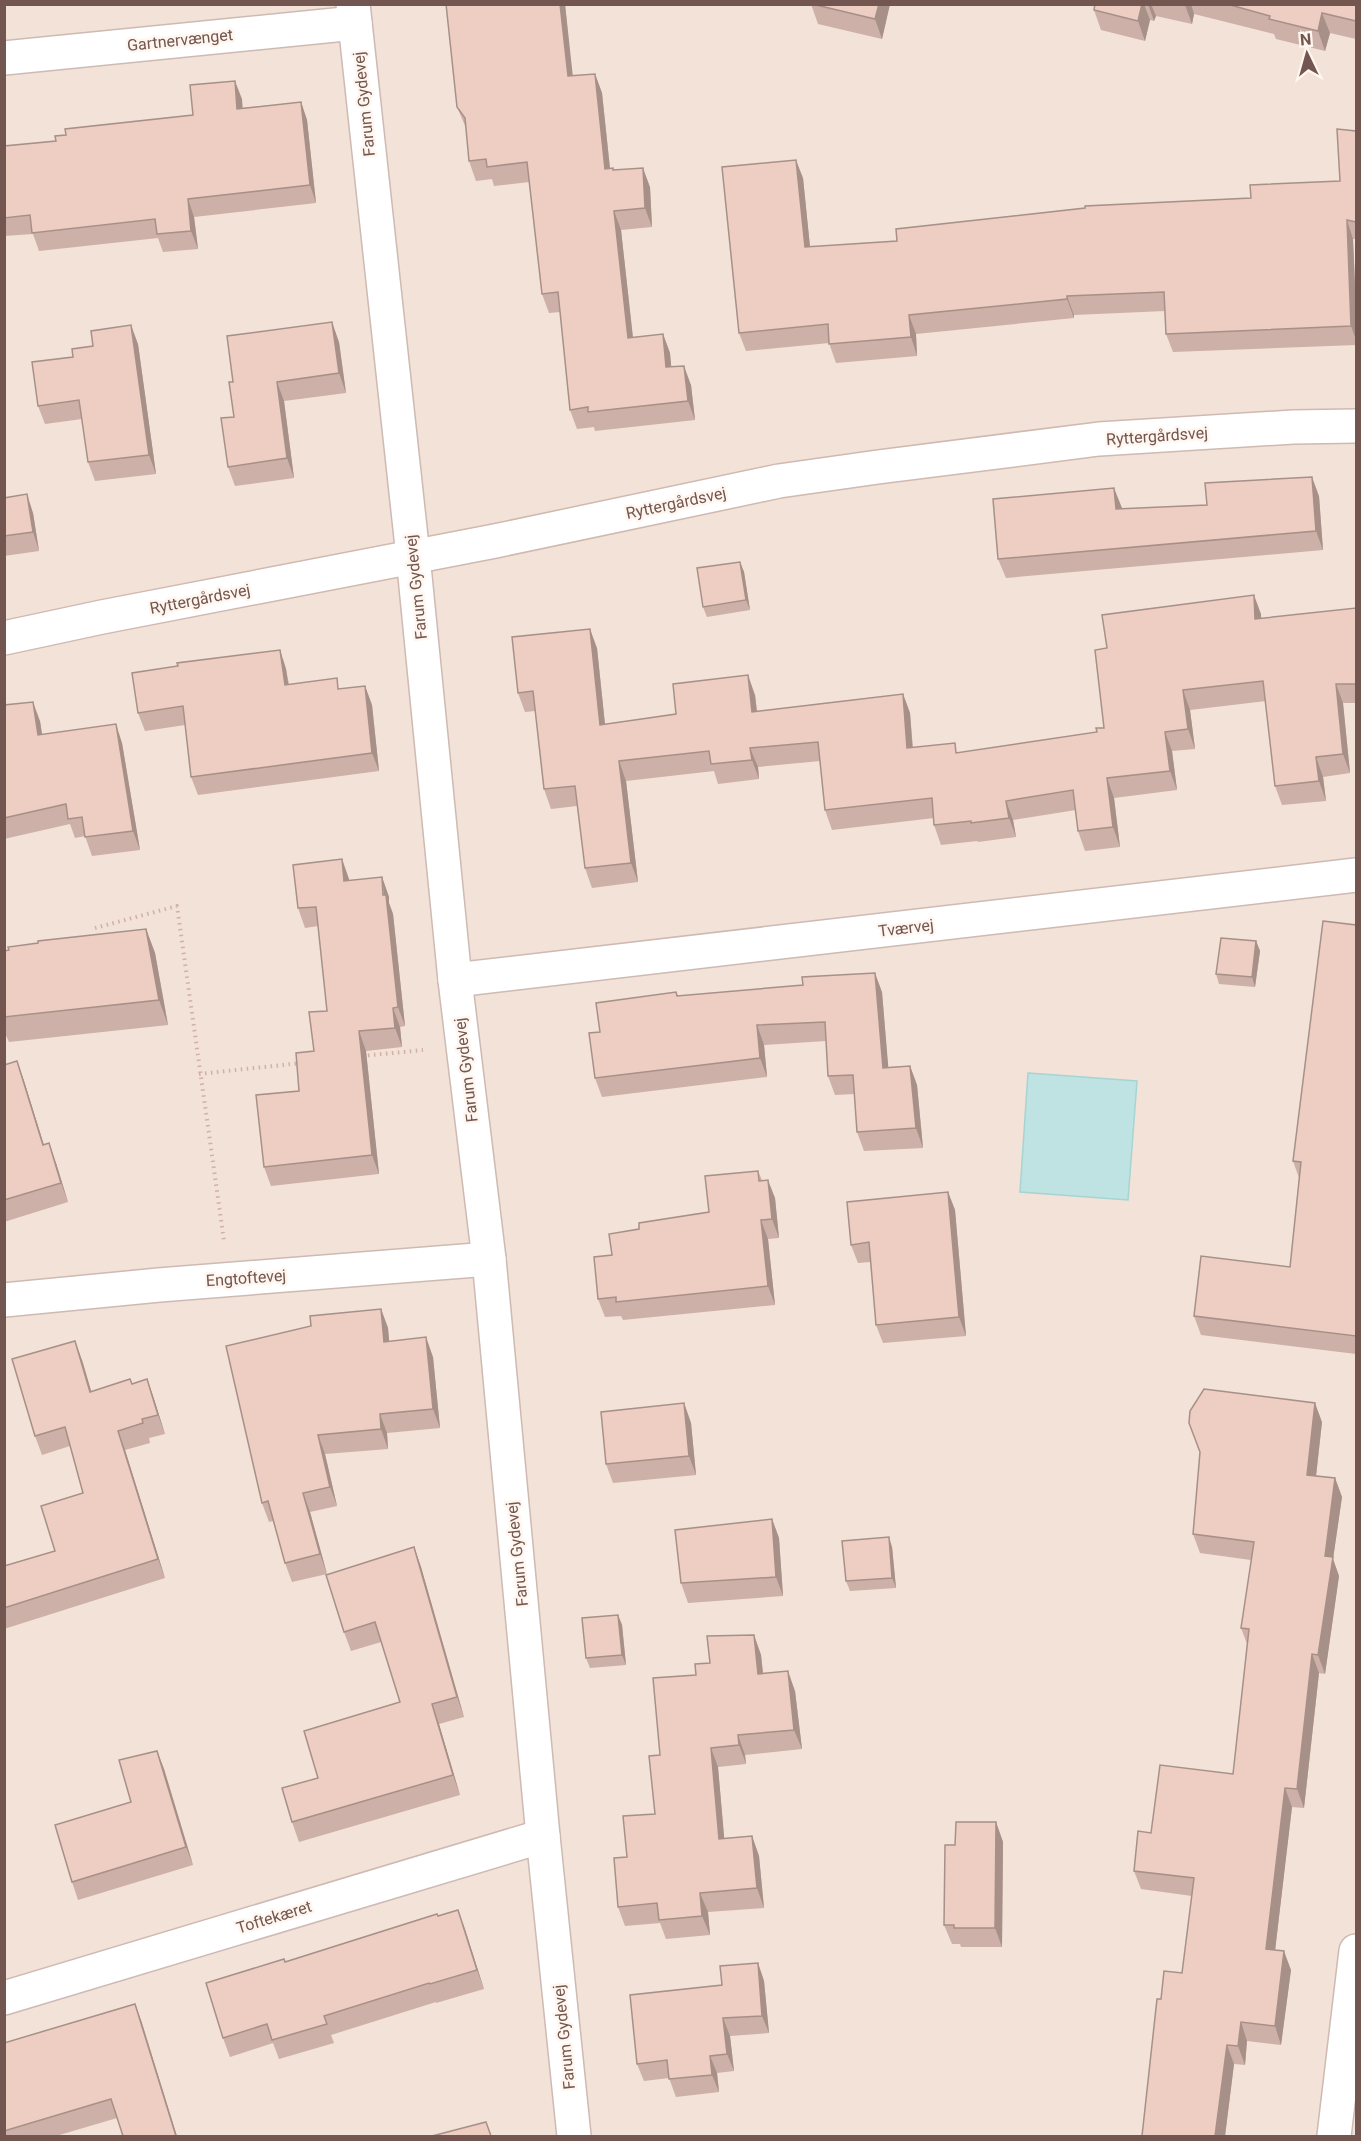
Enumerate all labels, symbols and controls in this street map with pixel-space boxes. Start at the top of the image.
north arrow [1277,24,1337,84]
street label: Gartnervænget [126,25,234,55]
text: N [1299,30,1312,50]
street label: Farum Gydevej [349,51,379,157]
street label: Ryttergårdsvej [1106,423,1208,449]
street label: Ryttergårdsvej [624,483,728,523]
street label: Farum Gydevej [401,534,431,640]
street label: Ryttergårdsvej [148,580,252,618]
street label: Tværvej [877,915,935,941]
street label: Farum Gydevej [450,1017,482,1123]
street label: Engtoftevej [205,1266,287,1290]
street label: Farum Gydevej [502,1501,532,1607]
street label: Toftekæret [234,1897,314,1937]
street label: Farum Gydevej [549,1984,579,2090]

